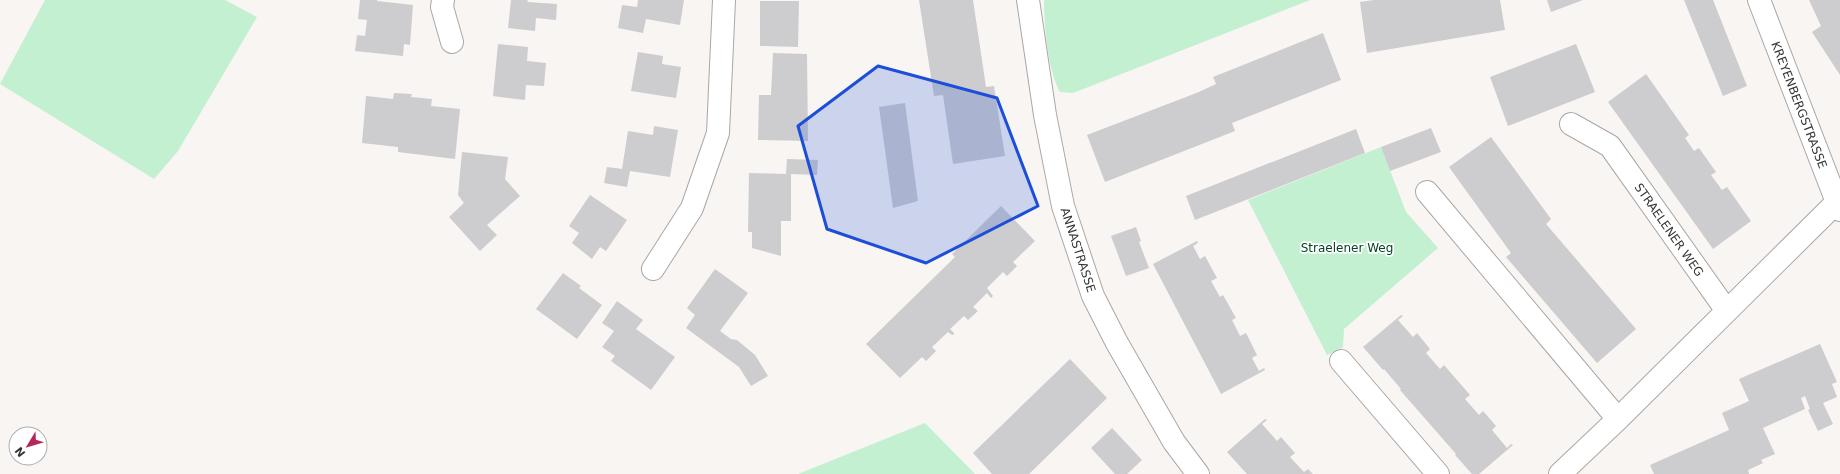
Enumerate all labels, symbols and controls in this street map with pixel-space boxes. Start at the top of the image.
street label: KREYENBERGSTRASSE [1768,39,1830,171]
street label: STRAELENER WEG [1632,181,1706,279]
street label: ANNASTRASSE [1058,206,1098,294]
park label: Straelener Weg [1301,241,1393,255]
north arrow [8,426,48,466]
text: N [13,444,28,459]

